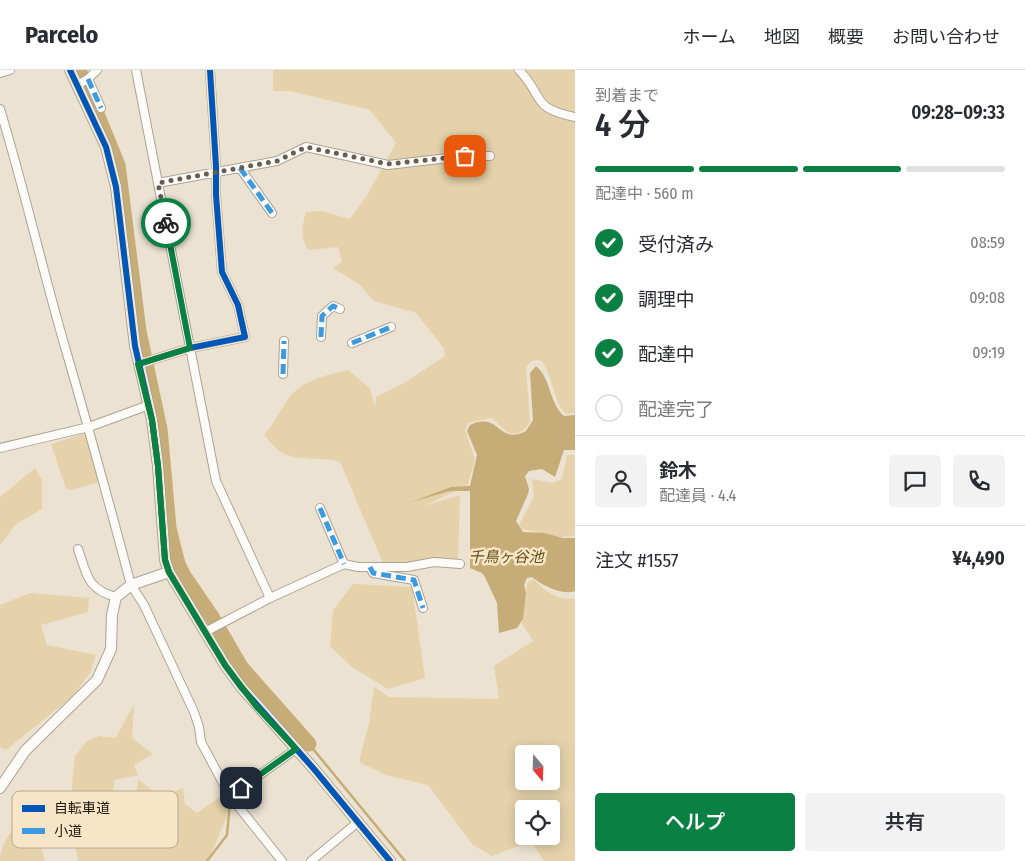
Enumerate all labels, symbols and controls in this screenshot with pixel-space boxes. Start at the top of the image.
text: Parcelo [25,21,98,49]
text: ホーム [683,26,736,48]
text: 地図 [764,26,800,48]
text: 概要 [828,26,864,48]
text: お問い合わせ [892,26,1000,48]
text: 到着まで [595,86,659,105]
text: 09:28–09:33 [911,101,1005,124]
text: 4 分 [595,106,650,144]
pin [444,135,486,177]
icon: bag [451,142,479,170]
text: 配達中 · 560 m [595,184,694,203]
courier [141,198,191,248]
icon: bike [152,209,180,237]
icon: check [595,229,623,257]
text: 受付済み [638,233,714,256]
text: 08:59 [970,233,1005,252]
icon: check [595,284,623,312]
text: 調理中 [638,288,695,311]
text: 09:08 [969,288,1005,307]
icon: check [595,339,623,367]
text: 配達中 [638,343,695,366]
text: 09:19 [972,343,1005,362]
text: 配達完了 [638,398,714,421]
button: person [595,455,647,507]
button: chat [889,455,941,507]
button: phone [953,455,1005,507]
text: 鈴木 [659,459,697,482]
text: 配達員 · 4.4 [659,486,736,505]
text: ¥4,490 [952,547,1005,570]
water label: 千鳥ヶ谷池 [468,548,545,566]
text: 注文 #1557 [595,549,679,572]
north arrow [515,745,560,790]
map controls [515,745,560,845]
pin [220,767,262,809]
icon: home [227,774,255,802]
legend [12,791,178,848]
button: ヘルプ [595,793,795,851]
button: 共有 [805,793,1005,851]
text: 自転車道 [54,800,110,817]
button: locate [515,800,560,845]
text: 小道 [54,823,82,840]

